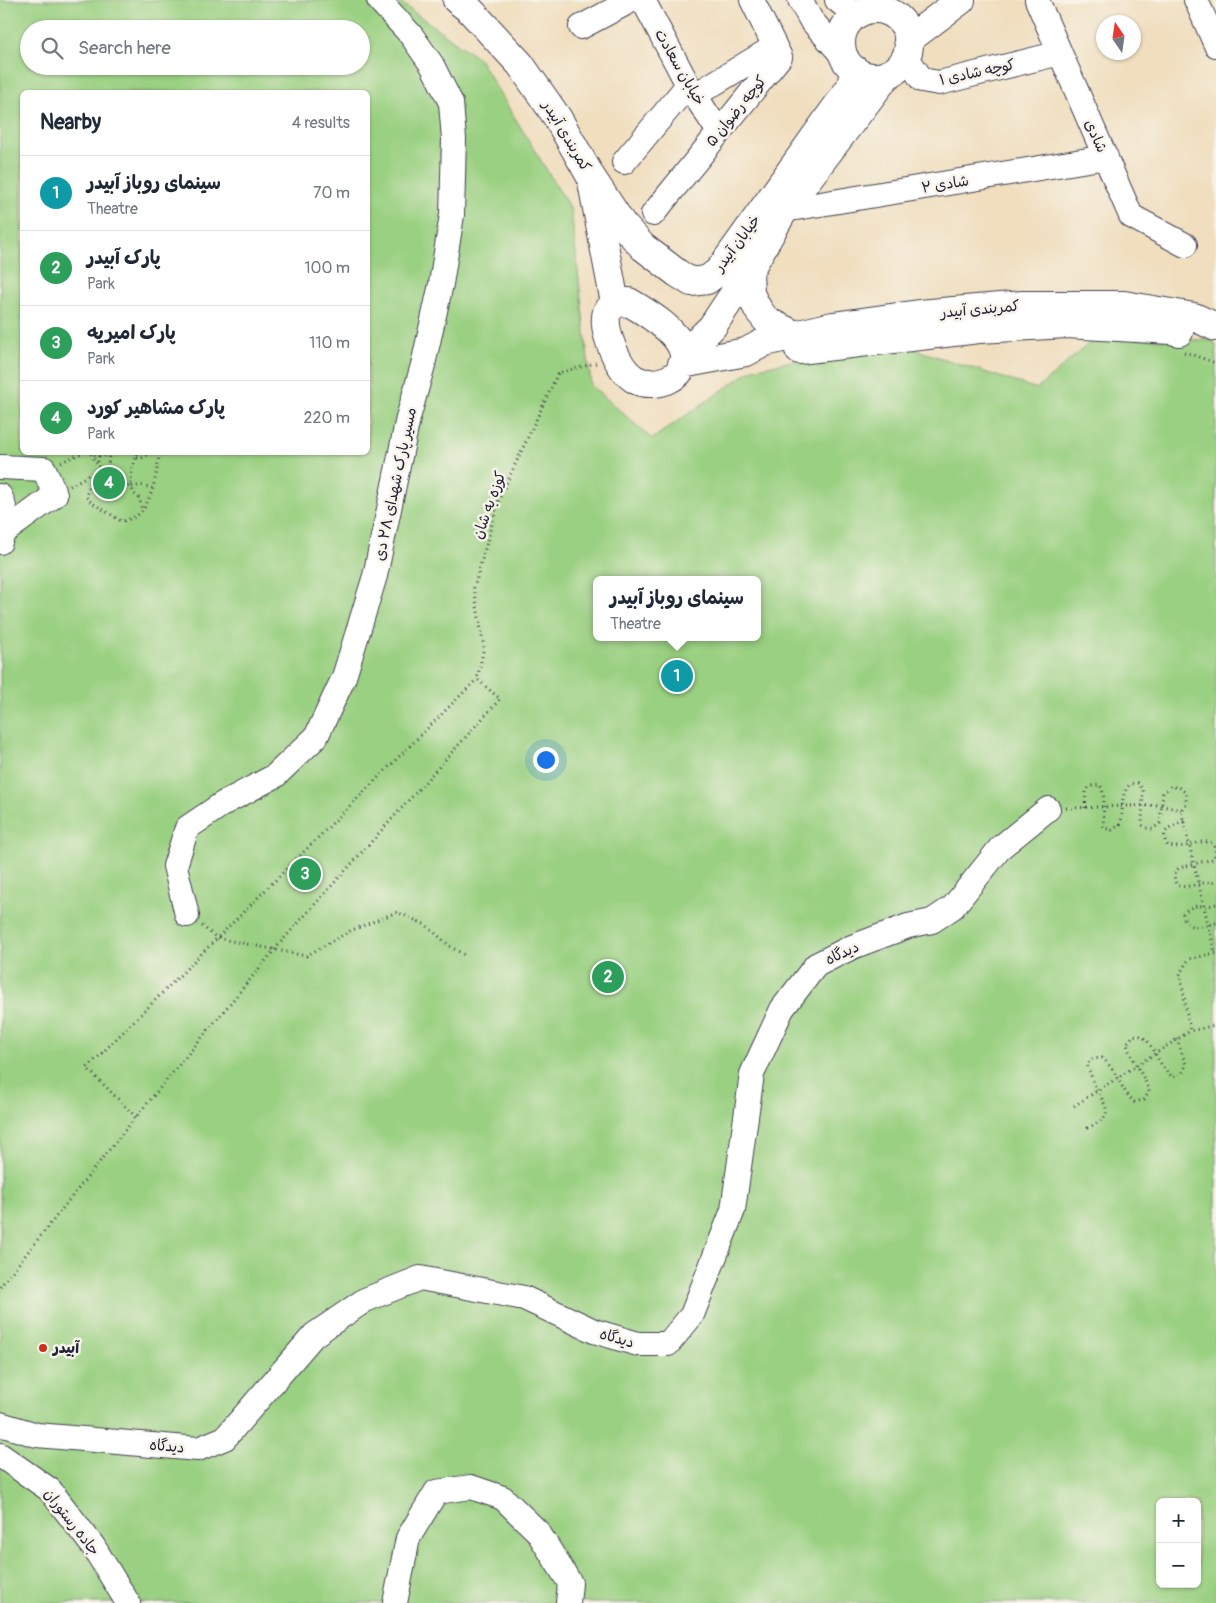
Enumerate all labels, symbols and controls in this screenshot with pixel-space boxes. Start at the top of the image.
north arrow [1096,15,1141,60]
search box [20,20,370,75]
street label: خیابان سعادت [650,26,709,109]
icon: search [38,34,66,62]
text: Search here [78,36,171,60]
street label: کوچه شادی ۱ [938,55,1017,90]
street label: کوچه رضوان ۵ [702,72,771,151]
street label: کمربندی آبیدر [537,96,595,175]
text: Nearby [40,109,101,136]
text: 4 results [292,113,350,133]
street label: شادی [1080,117,1111,156]
text: سینمای روباز آبیدر [87,171,221,195]
street label: شادی ۲ [920,171,970,198]
text: 1 [53,183,59,203]
text: 70 m [313,183,350,203]
text: Theatre [87,199,138,219]
street label: خیابان آبیدر [709,211,765,276]
text: پارک آبیدر [87,246,161,270]
text: 2 [52,258,60,278]
text: 100 m [304,258,350,278]
text: Park [87,274,115,294]
street label: کمربندی آبیدر [939,297,1020,323]
text: پارک امیریه [87,321,176,345]
text: 3 [52,333,60,353]
text: 110 m [309,333,350,353]
text: Park [87,349,115,369]
text: پارک مشاهیر کورد [87,396,225,420]
street label: مسیر پارک شهدای ۲۸ دی [370,406,421,562]
text: 4 [51,408,61,428]
text: 220 m [304,408,350,428]
text: Park [87,424,115,444]
pin: 4 [93,464,125,502]
street label: کوزه به شان [468,469,510,542]
popup [593,576,761,641]
text: سینمای روباز آبیدر [610,586,744,610]
text: Theatre [610,614,661,634]
pin: 1 [661,657,693,695]
your location [533,747,559,773]
pin: 3 [289,855,321,893]
street label: دیدگاه [822,937,862,969]
pin: 2 [592,958,624,996]
street label: دیدگاه [597,1325,636,1352]
place label: آبیدر [51,1339,80,1358]
marker: آبیدر [37,1342,49,1354]
street label: دیدگاه [149,1436,185,1457]
street label: جاده رستوران [39,1485,104,1560]
map controls [1156,1498,1201,1588]
button: + [1156,1498,1201,1543]
button: − [1156,1543,1201,1588]

